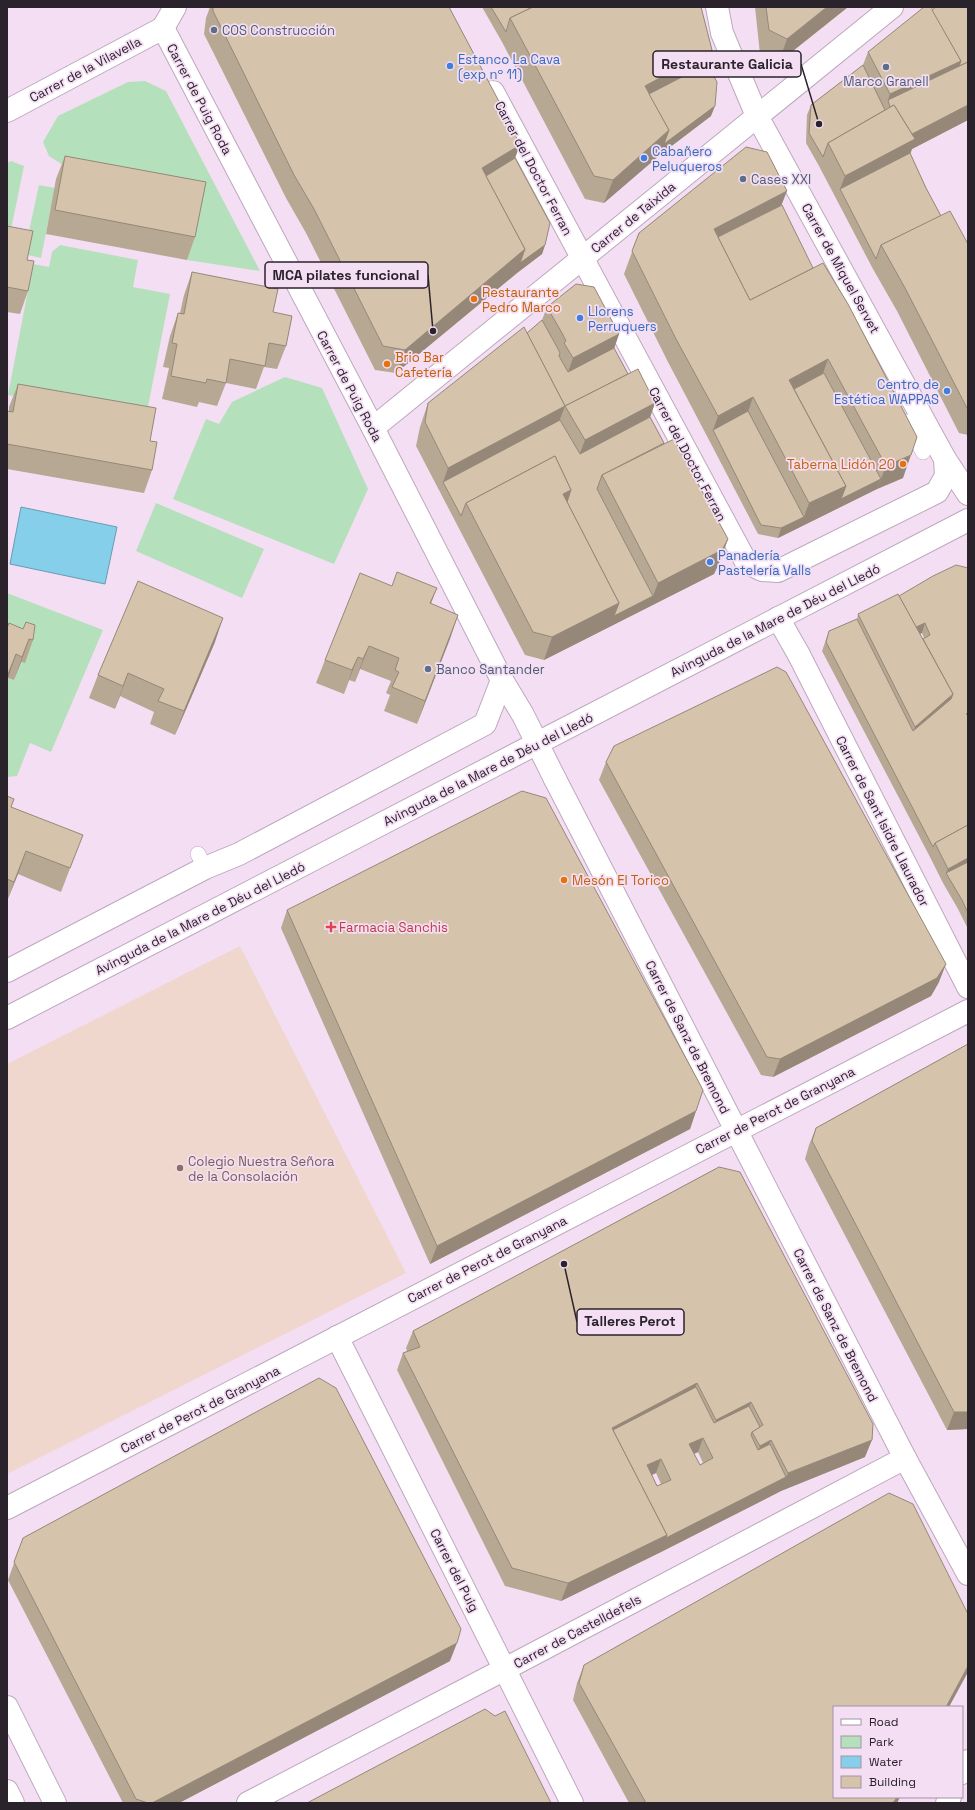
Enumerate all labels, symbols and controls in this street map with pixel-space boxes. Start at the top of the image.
place label: COS Construcción [222,22,335,39]
marker: COS Construcción [209,25,219,35]
street label: Carrer de la Vilavella [26,32,145,106]
street label: Carrer de Puig Roda [163,41,236,158]
place label: Estanco La Cava (exp nº 11) [458,51,561,83]
callout: Restaurante Galicia [653,51,801,77]
text: Restaurante Galicia [661,55,793,73]
marker: Estanco La Cava (exp nº 11) [445,61,455,71]
marker: Marco Granell [881,62,891,72]
place label: Marco Granell [843,73,929,90]
street label: Carrer del Doctor Ferran [491,98,576,238]
place label: Cabañero Peluqueros [652,143,722,175]
marker: Cabañero Peluqueros [639,153,649,163]
place label: Cases XXI [751,171,811,188]
marker: Cases XXI [738,174,748,184]
street label: Carrer de Taixida [587,178,680,257]
street label: Carrer de Miquel Servet [798,200,884,336]
callout: MCA pilates funcional [265,262,428,288]
text: MCA pilates funcional [273,266,419,284]
place label: Restaurante Pedro Marco [482,284,561,316]
marker: Restaurante Pedro Marco [469,294,479,304]
place label: Llorens Perruquers [588,303,657,335]
marker: Llorens Perruquers [575,313,585,323]
street label: Carrer de Puig Roda [313,328,386,445]
place label: Brio Bar Cafetería [395,349,453,381]
marker: Brio Bar Cafetería [382,359,392,369]
place label: Centro de Estética WAPPAS [834,376,939,408]
street label: Carrer del Doctor Ferran [645,384,730,524]
marker: Centro de Estética WAPPAS [942,386,952,396]
place label: Taberna Lidón 20 [787,456,895,473]
marker: Taberna Lidón 20 [898,459,908,469]
place label: Panadería Pastelería Valls [718,547,811,579]
marker: Panadería Pastelería Valls [705,557,715,567]
street label: Avinguda de la Mare de Déu del Lledó [667,560,883,681]
place label: Banco Santander [436,661,545,678]
marker: Banco Santander [423,664,433,674]
street label: Avinguda de la Mare de Déu del Lledó [380,709,596,830]
street label: Carrer de Sant Isidre Llaurador [832,733,933,910]
street label: Avinguda de la Mare de Déu del Lledó [92,858,308,979]
place label: Mesón El Torico [572,872,669,889]
marker: Mesón El Torico [559,875,569,885]
place label: Farmacia Sanchis [339,919,448,936]
marker: Farmacia Sanchis [326,922,336,932]
street label: Carrer de Sanz de Bremond [641,958,734,1117]
street label: Carrer de Perot de Granyana [693,1063,858,1158]
place label: Colegio Nuestra Señora de la Consolación [188,1153,335,1185]
marker: Colegio Nuestra Señora de la Consolación [175,1163,185,1173]
street label: Carrer de Perot de Granyana [405,1212,570,1307]
street label: Carrer de Sanz de Bremond [789,1246,882,1405]
callout: Talleres Perot [577,1309,684,1335]
text: Talleres Perot [584,1312,676,1330]
street label: Carrer de Perot de Granyana [118,1362,283,1457]
street label: Carrer del Puig [426,1526,483,1615]
street label: Carrer de Castelldefels [511,1591,644,1672]
legend [833,1706,963,1798]
text: Road [869,1714,898,1730]
text: Park [869,1734,894,1750]
text: Water [869,1754,903,1770]
text: Building [869,1774,916,1790]

